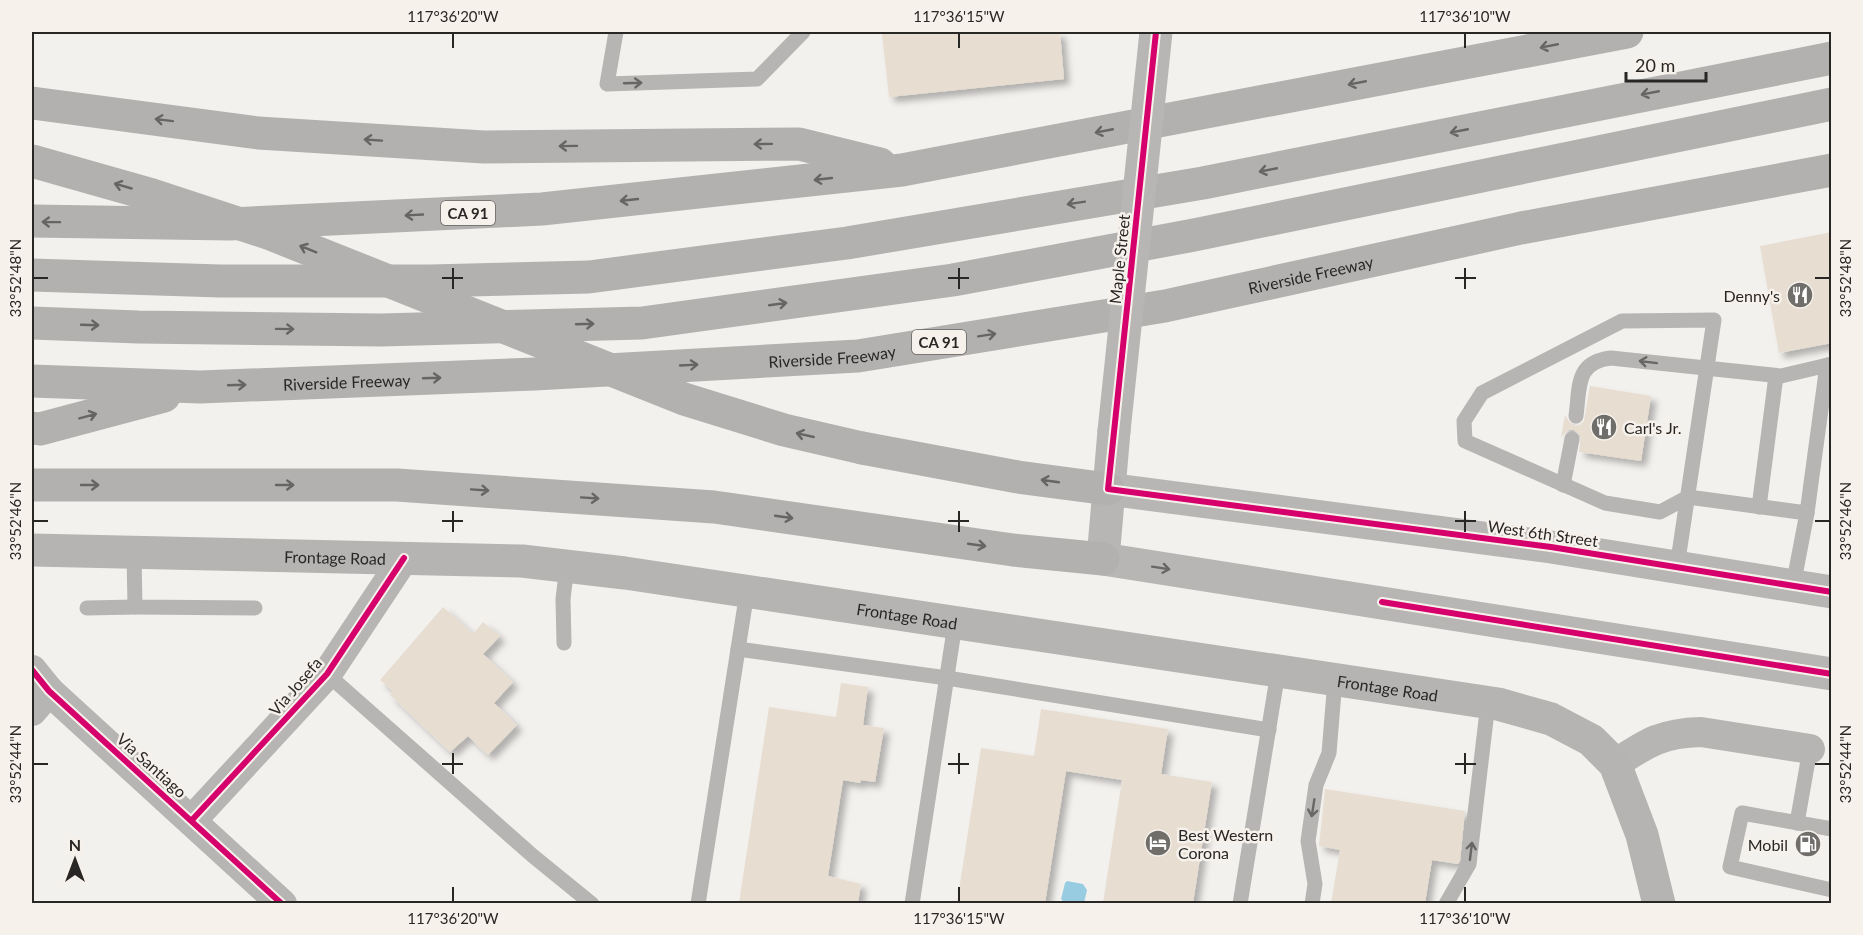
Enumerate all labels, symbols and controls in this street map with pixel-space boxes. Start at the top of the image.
text: 117°36'20"W [407,7,499,25]
text: 117°36'15"W [913,7,1005,25]
text: 117°36'10"W [1419,7,1511,25]
one-way arrow [1539,41,1559,52]
scale bar [1626,45,1706,83]
text: 20 m [1635,54,1675,76]
one-way arrow [623,78,643,89]
one-way arrow [1348,78,1367,89]
one-way arrow [1641,88,1661,99]
one-way arrow [154,115,174,126]
one-way arrow [1094,126,1114,137]
one-way arrow [1450,126,1469,137]
one-way arrow [363,134,383,145]
one-way arrow [753,139,773,150]
one-way arrow [558,140,578,152]
one-way arrow [1259,164,1278,176]
one-way arrow [813,174,833,185]
one-way arrow [114,180,133,191]
one-way arrow [620,195,639,206]
one-way arrow [1067,198,1086,209]
road number: CA 91 [441,201,495,225]
one-way arrow [404,210,424,221]
street label: Maple Street [1105,213,1133,305]
one-way arrow [41,216,61,228]
text: 33°52'48"N [6,239,24,317]
text: 33°52'48"N [1836,239,1854,317]
one-way arrow [299,243,318,254]
street label: Riverside Freeway [1246,251,1376,297]
restaurant icon: Denny's [1785,280,1815,310]
place label: Denny's [1724,286,1780,305]
one-way arrow [768,298,788,309]
one-way arrow [574,319,594,330]
one-way arrow [79,320,99,331]
one-way arrow [274,323,294,335]
one-way arrow [977,329,997,340]
road number: CA 91 [912,330,966,354]
street label: Riverside Freeway [768,340,898,370]
one-way arrow [1639,356,1659,367]
one-way arrow [679,360,699,371]
street label: Riverside Freeway [283,369,412,393]
one-way arrow [421,372,441,384]
one-way arrow [226,380,246,391]
one-way arrow [79,410,98,421]
restaurant icon: Carl's Jr. [1589,412,1619,442]
place label: Carl's Jr. [1624,418,1681,437]
one-way arrow [796,429,815,440]
one-way arrow [1040,476,1060,487]
one-way arrow [80,479,99,491]
one-way arrow [275,479,294,491]
text: 33°52'46"N [6,482,24,560]
text: 33°52'46"N [1836,482,1854,560]
one-way arrow [469,485,489,496]
one-way arrow [580,493,600,504]
one-way arrow [774,512,794,523]
street label: West 6th Street [1487,516,1600,550]
one-way arrow [967,539,987,550]
street label: Frontage Road [284,546,386,567]
one-way arrow [1151,563,1170,574]
street label: Frontage Road [855,598,959,632]
street label: Via Josefa [265,653,325,719]
street label: Frontage Road [1336,670,1439,704]
text: 33°52'44"N [6,725,24,803]
text: 33°52'44"N [1836,725,1854,803]
street label: Via Santiago [113,729,191,801]
one-way arrow [1307,798,1318,818]
place label: Best Western Corona [1178,825,1273,862]
hotel icon: Best Western Corona [1143,828,1173,858]
fuel station icon: Mobil [1793,829,1823,859]
north arrow [45,830,105,890]
text: N [69,835,81,854]
place label: Mobil [1748,835,1788,854]
one-way arrow [1465,842,1476,862]
text: 117°36'20"W [407,909,499,927]
text: 117°36'15"W [913,909,1005,927]
text: 117°36'10"W [1419,909,1511,927]

